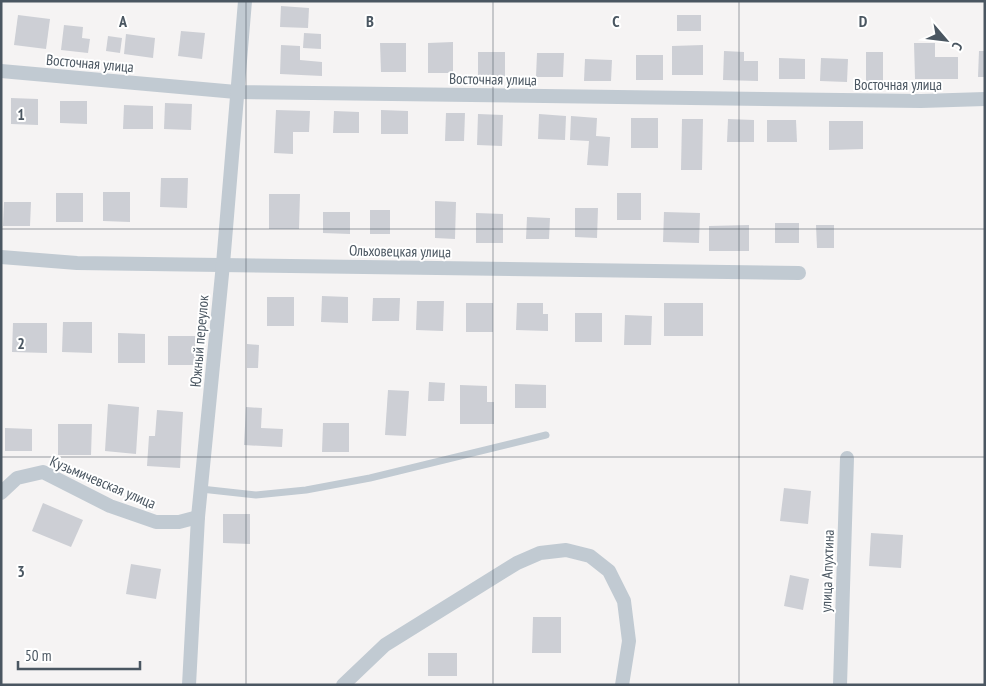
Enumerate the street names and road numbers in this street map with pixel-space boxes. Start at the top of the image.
street label: Восточная улица [45,50,135,76]
street label: Восточная улица [449,69,537,89]
street label: Восточная улица [854,75,942,94]
street label: Ольховецкая улица [349,241,451,261]
street label: Южный переулок [186,294,212,388]
street label: Кузьмичевская улица [47,451,159,513]
street label: улица Апухтина [816,529,838,613]

